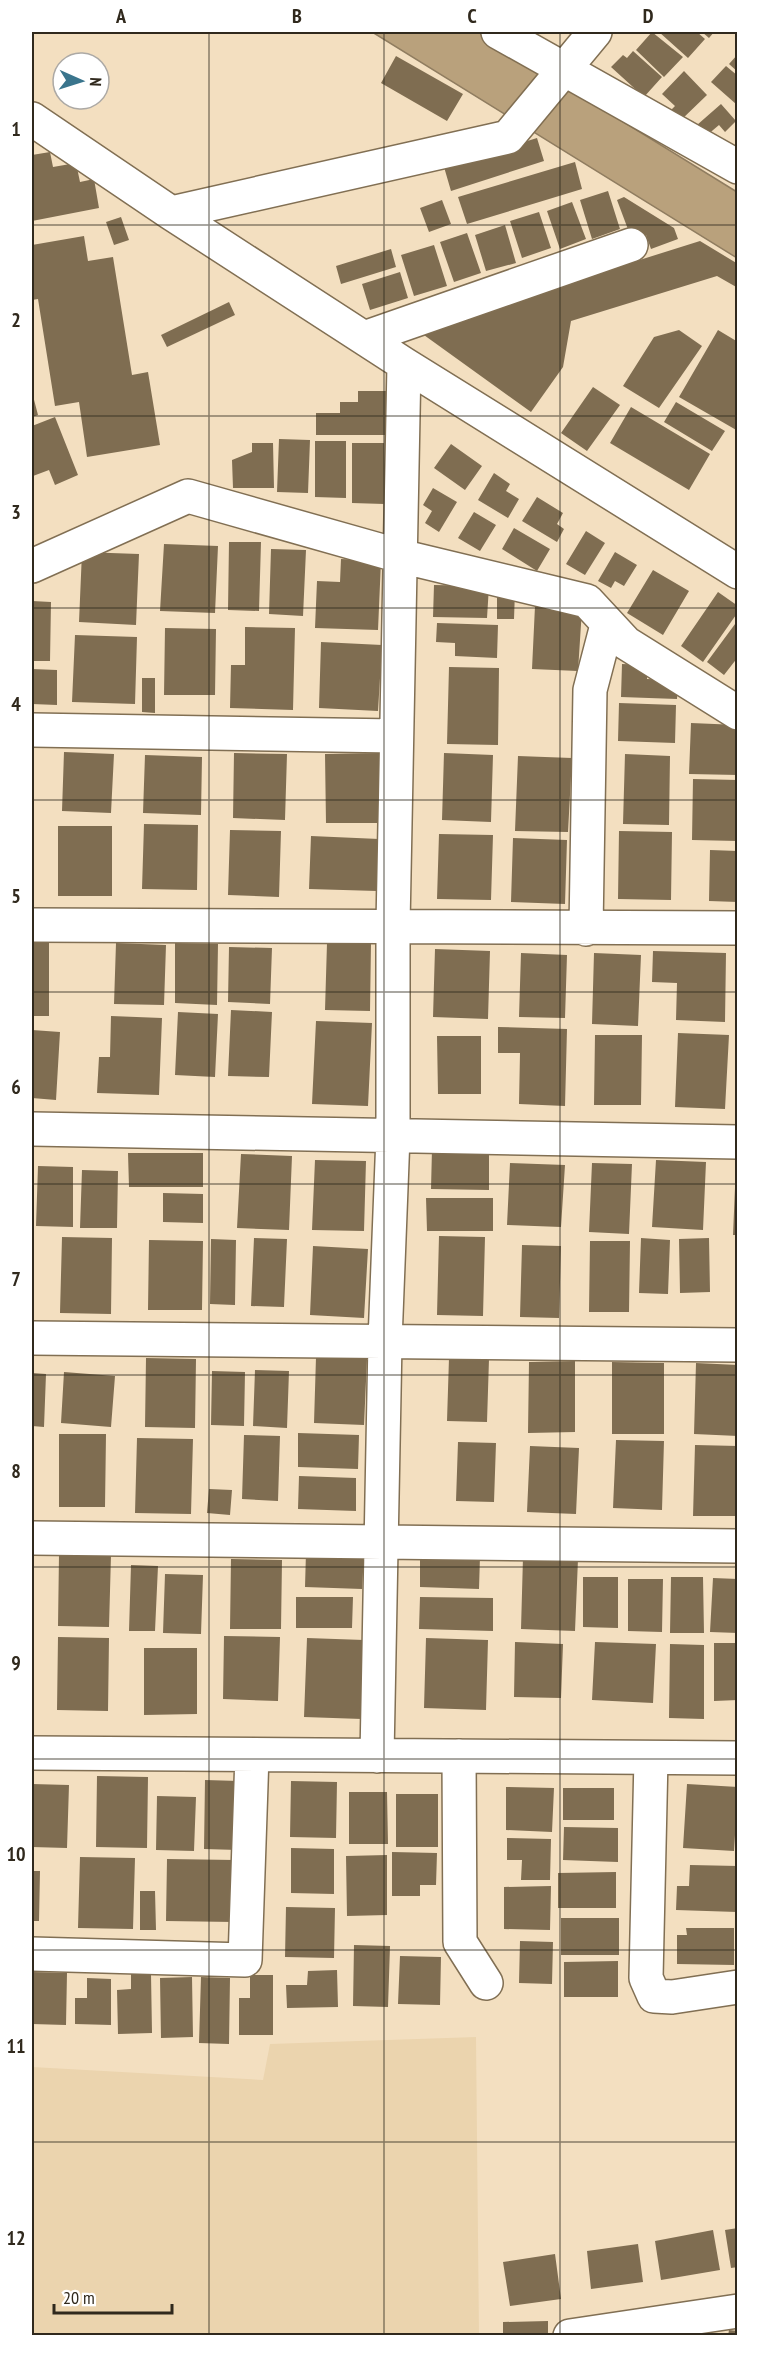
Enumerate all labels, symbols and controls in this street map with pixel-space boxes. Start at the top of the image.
text: A [115,3,127,29]
text: B [292,3,302,29]
text: C [467,3,477,29]
text: D [643,3,654,29]
north arrow [51,51,111,111]
text: N [86,77,106,87]
text: 1 [11,116,21,142]
text: 2 [11,307,21,333]
text: 3 [11,499,21,525]
text: 4 [11,691,21,717]
text: 5 [11,883,21,909]
text: 6 [11,1074,21,1100]
text: 7 [11,1266,21,1292]
text: 8 [11,1458,21,1484]
text: 9 [11,1650,21,1676]
text: 10 [6,1841,26,1867]
text: 11 [6,2033,26,2059]
text: 12 [6,2225,26,2251]
scale bar [54,2277,172,2315]
text: 20 m [63,2286,95,2309]

